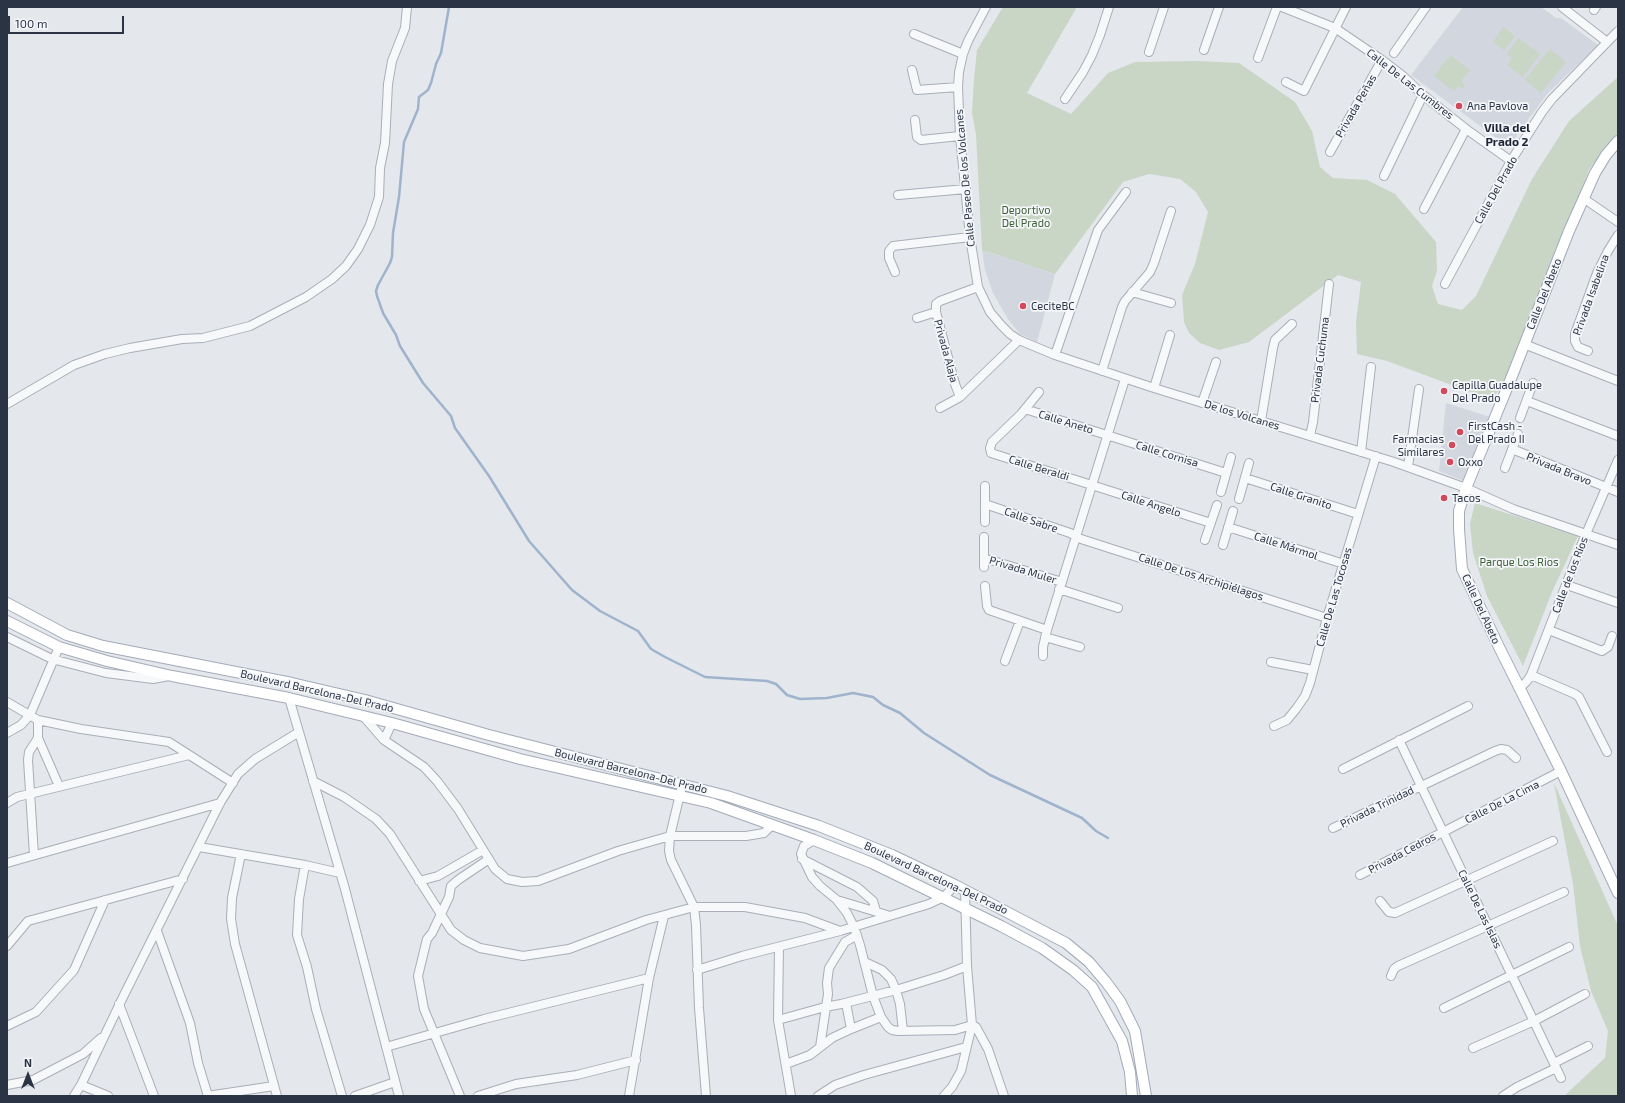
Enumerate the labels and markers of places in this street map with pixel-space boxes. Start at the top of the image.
place label: Ana Pavlova [1467,99,1528,113]
marker: Ana Pavlova [1454,101,1464,111]
place label: CeciteBC [1031,299,1074,313]
marker: CeciteBC [1018,301,1028,311]
place label: Capilla Guadalupe Del Prado [1452,378,1542,404]
marker: Capilla Guadalupe Del Prado [1439,386,1449,396]
place label: FirstCash - Del Prado II [1468,419,1525,445]
marker: FirstCash - Del Prado II [1455,427,1465,437]
place label: Farmacias Similares [1392,432,1444,458]
marker: Farmacias Similares [1447,440,1457,450]
place label: Oxxo [1458,455,1483,469]
marker: Oxxo [1445,457,1455,467]
place label: Tacos [1452,491,1481,505]
marker: Tacos [1439,493,1449,503]

